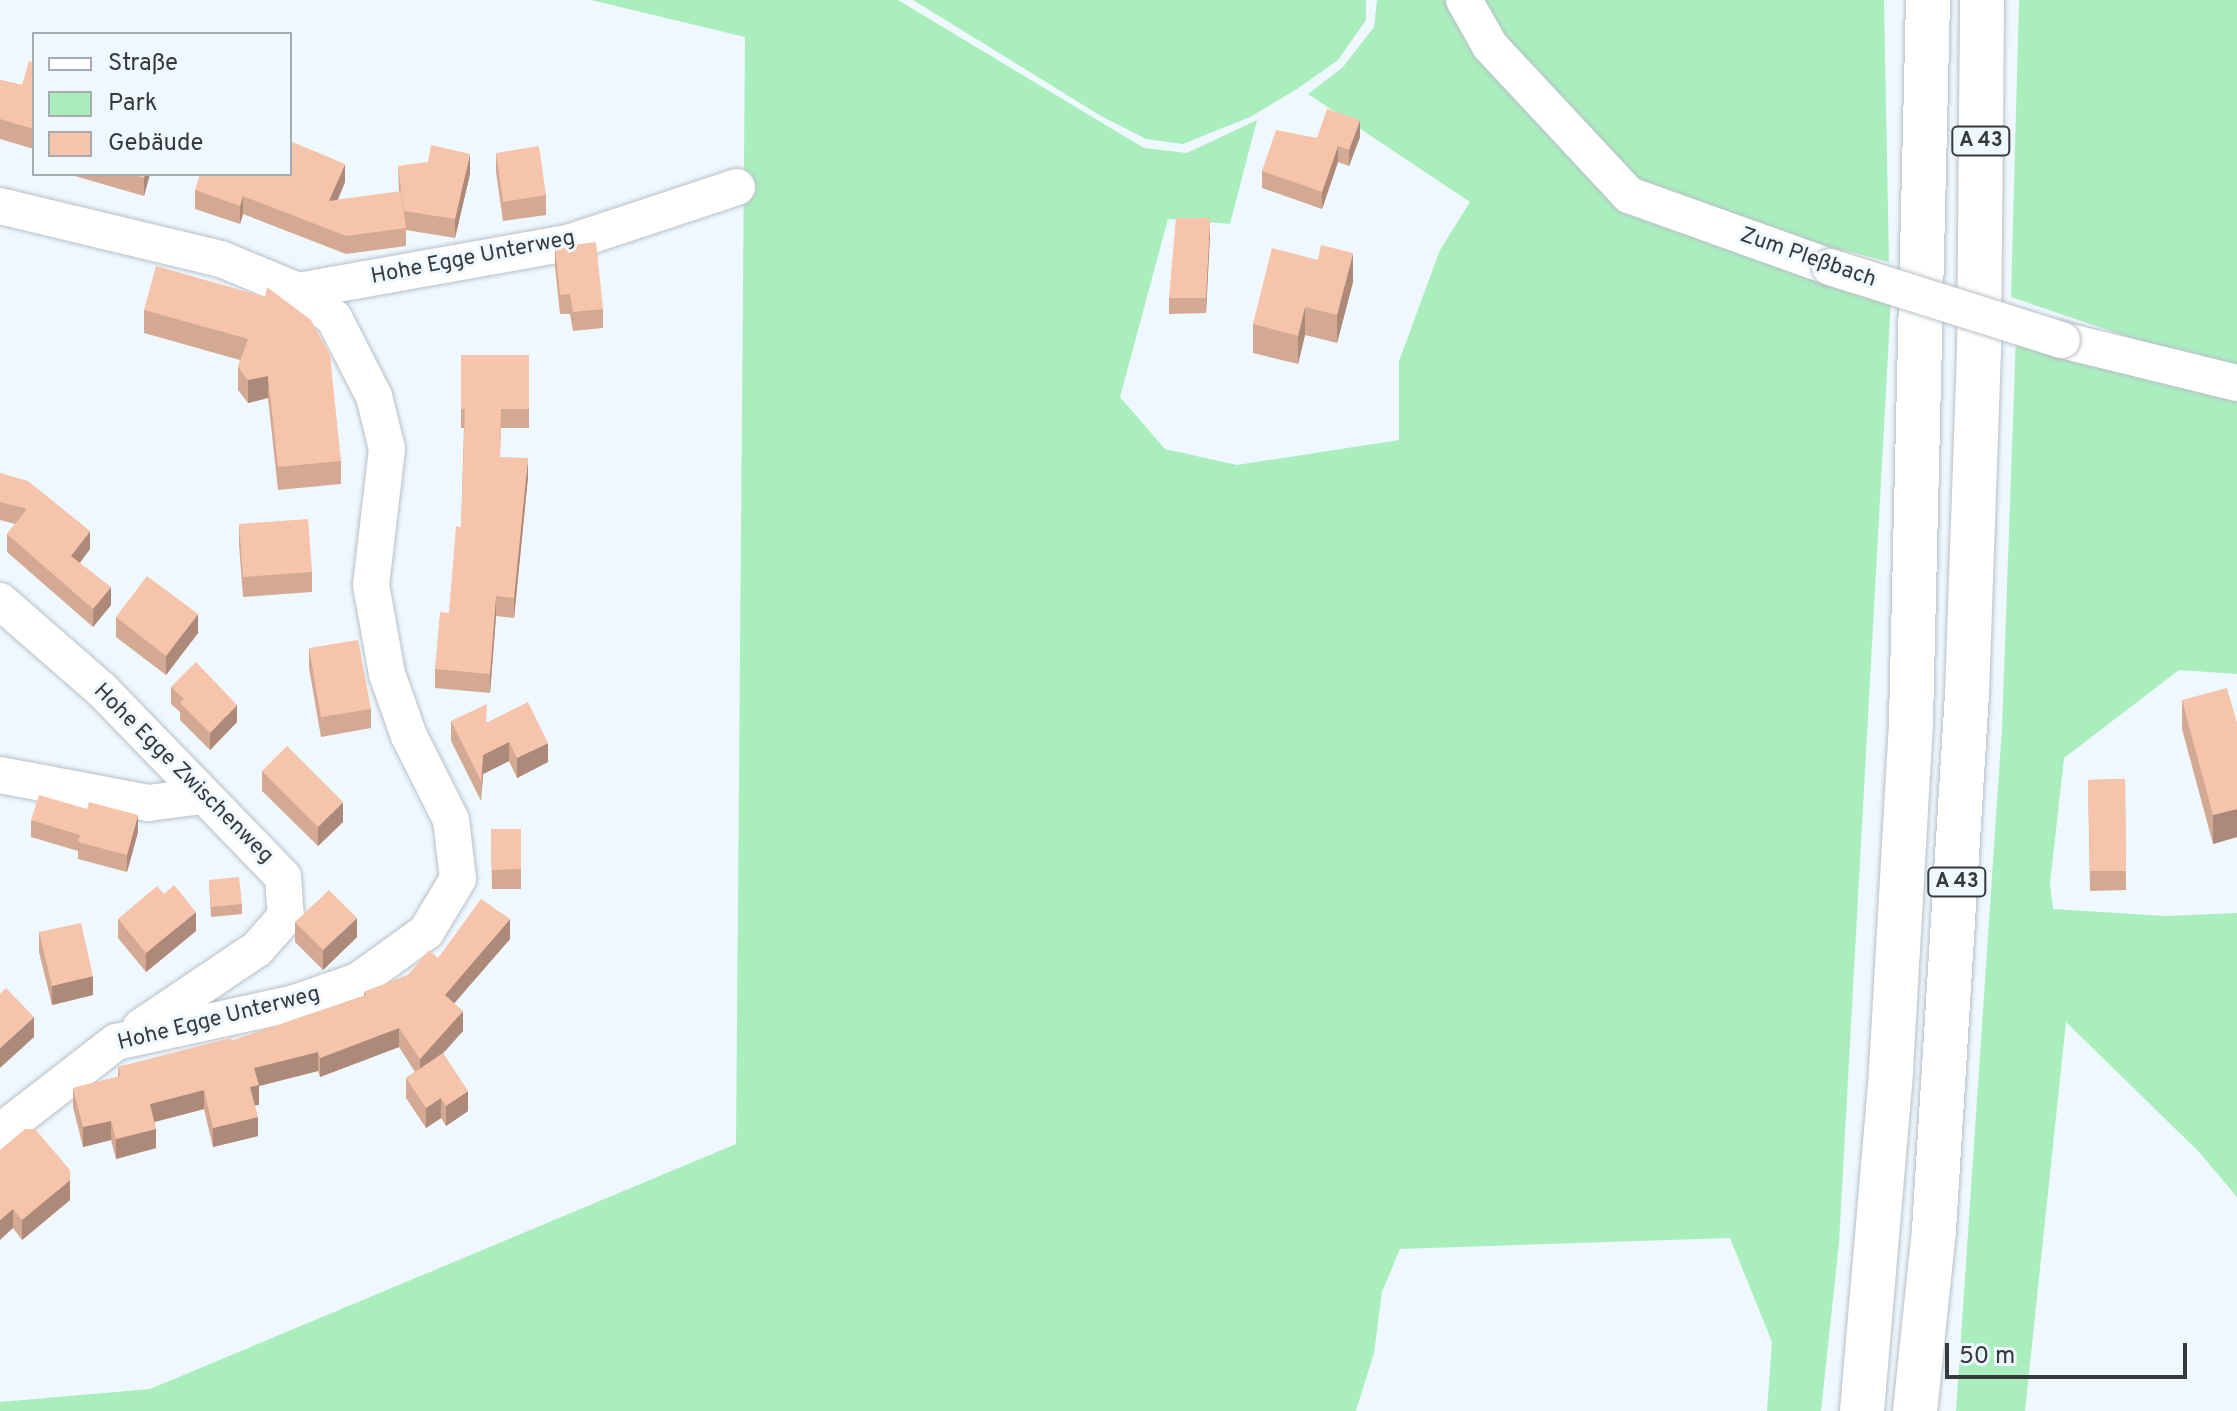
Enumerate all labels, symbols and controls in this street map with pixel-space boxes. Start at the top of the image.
legend [32,32,292,176]
text: Straße [108,49,178,79]
text: Park [108,89,158,119]
road number: A 43 [1949,125,2013,157]
text: Gebäude [108,129,203,159]
street label: Zum Pleßbach [1736,222,1880,294]
street label: Hohe Egge Unterweg [369,225,577,291]
street label: Hohe Egge Zwischenweg [87,678,279,870]
road number: A 43 [1925,866,1989,898]
street label: Hohe Egge Unterweg [115,981,323,1057]
scale bar [1949,1327,2191,1377]
text: 50 m [1959,1342,2015,1372]

